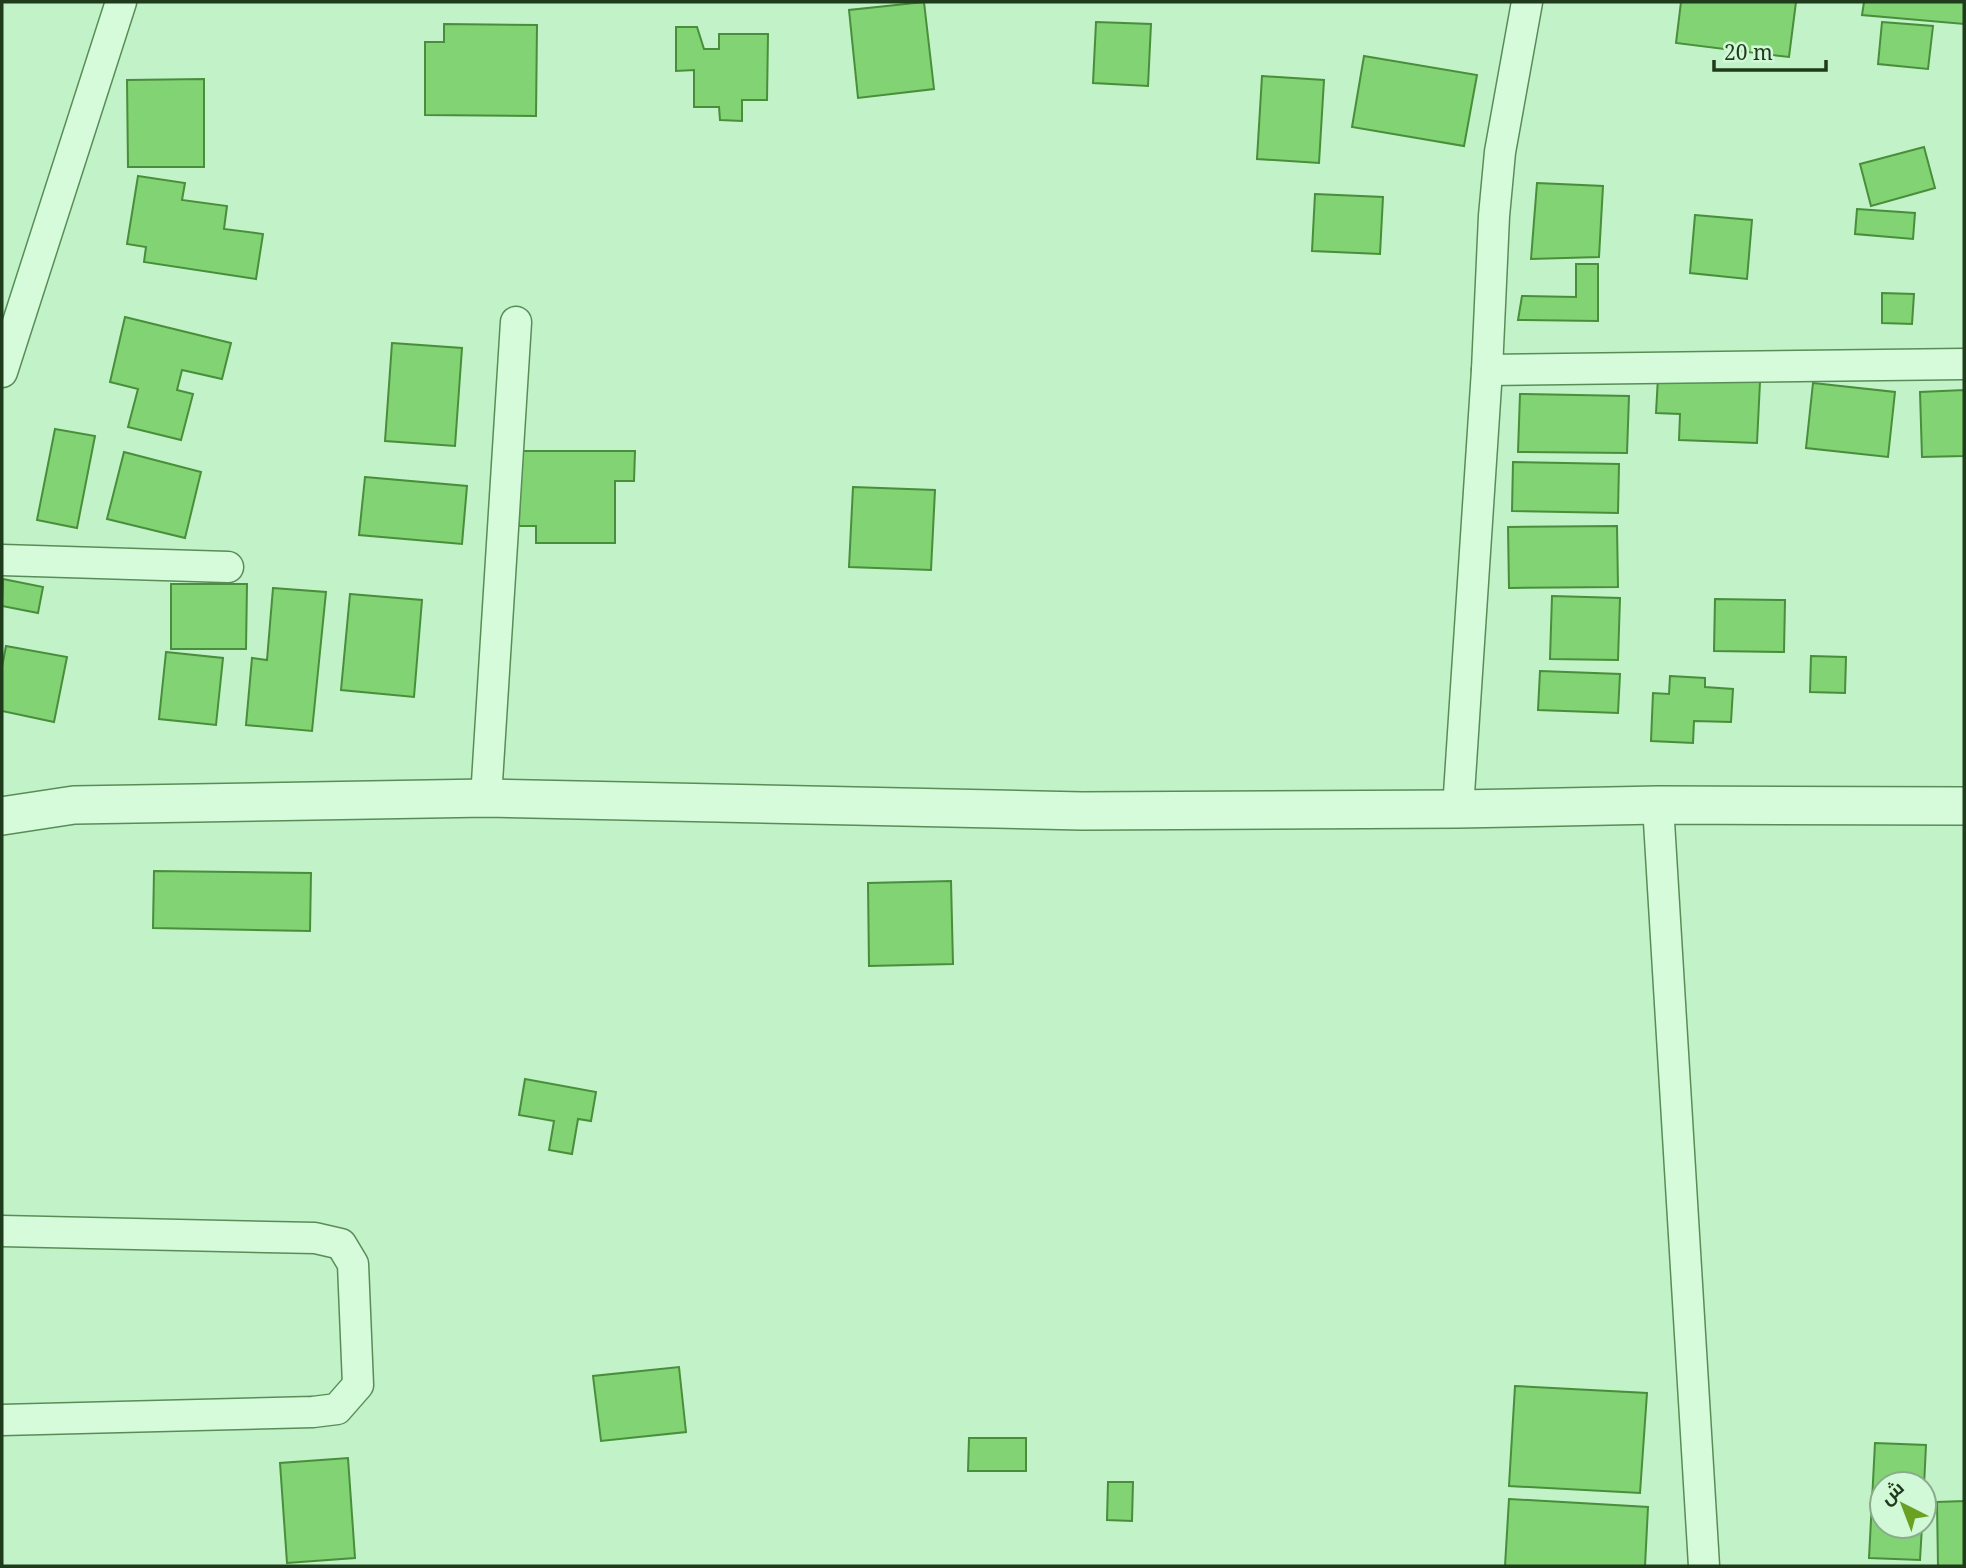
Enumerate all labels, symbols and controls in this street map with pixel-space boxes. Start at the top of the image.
scale bar [1714,28,1826,72]
text: 20 m [1724,38,1773,66]
north arrow [1868,1470,1938,1540]
text: ش [1874,1475,1909,1510]

